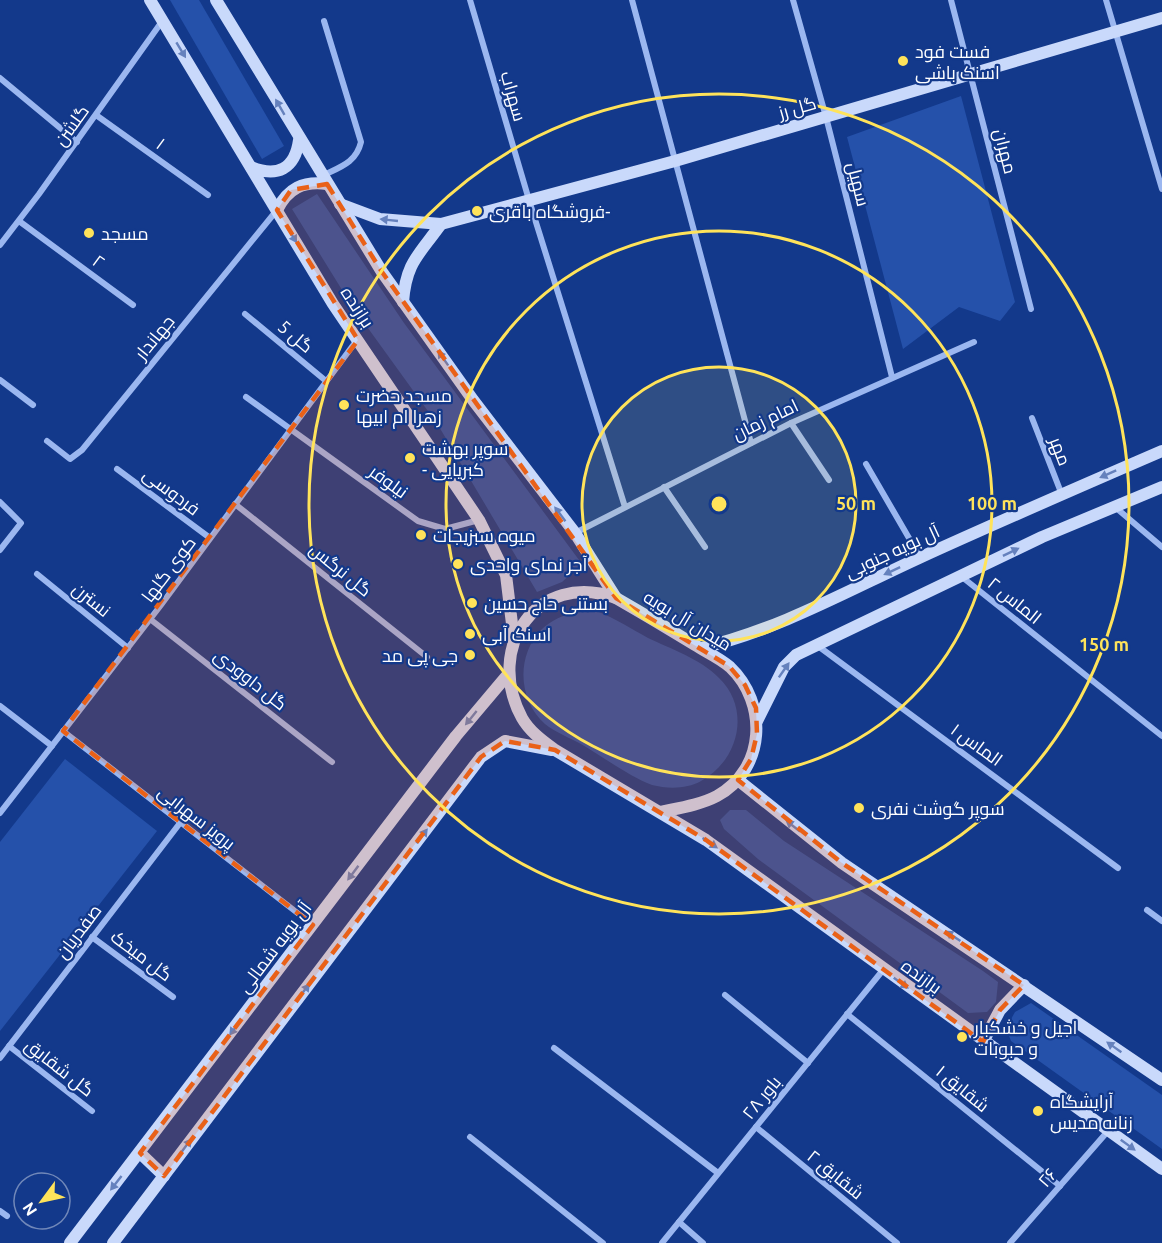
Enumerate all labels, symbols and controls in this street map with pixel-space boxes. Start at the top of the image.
place label: فست فود اسنک باشی [915,41,1000,84]
one-way arrow [175,42,186,58]
marker: فست فود اسنک باشی [896,54,910,68]
street label: سهراب [495,69,531,124]
street label: گل رز [775,92,819,124]
one-way arrow [274,99,285,115]
street label: گلشن [50,101,94,150]
street label: مهران [989,126,1021,176]
street label: ۱ [153,133,169,153]
street label: سهیل [842,160,874,209]
place label: فروشگاه باقری- [489,201,610,223]
marker: فروشگاه باقری- [470,204,484,218]
one-way arrow [380,215,399,225]
place label: مسجد [101,223,149,243]
marker: مسجد [82,226,96,240]
one-way arrow [287,227,298,243]
street label: ۲ [89,250,109,272]
street label: برازنده [336,283,379,332]
street label: جهاندار [129,311,179,365]
street label: گل 5 [273,316,317,358]
one-way arrow [437,351,449,367]
place label: مسجد حضرت زهرا ام ابیها [356,385,452,429]
street label: امام زمان [729,395,802,446]
marker: مسجد حضرت زهرا ام ابیها [337,398,351,412]
street label: مهر [1044,433,1076,469]
place label: سوپر بهشت - کبریایی [422,438,509,481]
marker: سوپر بهشت - کبریایی [403,451,417,465]
street label: نیلوفر [364,460,412,503]
street label: فردوسی [139,463,204,520]
one-way arrow [1100,470,1117,479]
text: 50 m [836,493,876,513]
text: 100 m [967,493,1017,513]
centre of rings [709,494,729,514]
one-way arrow [555,507,567,522]
street label: آل بویه جنوبی [842,520,943,583]
place label: میوه سبزیجات [433,525,536,547]
marker: میوه سبزیجات [414,528,428,542]
street label: کوی گلها [137,532,201,607]
street label: گل نرگس [305,538,376,602]
one-way arrow [1002,548,1020,558]
place label: آجر نمای واحدی [470,554,587,576]
marker: آجر نمای واحدی [451,557,465,571]
one-way arrow [883,566,900,575]
street label: الماس ۲ [983,573,1046,629]
street label: نسترن [68,578,115,622]
street label: میدان آل بویه [639,586,735,656]
place label: بستنی حاج حسین [484,593,608,616]
marker: بستنی حاج حسین [465,596,479,610]
place label: اسنک آبی [482,624,551,646]
marker: اسنک آبی [463,627,477,641]
text: 150 m [1079,634,1129,654]
street label: گل داوودی [209,644,291,715]
place label: جی پی مد [382,645,458,668]
marker: جی پی مد [463,648,477,662]
one-way arrow [778,663,790,679]
one-way arrow [465,710,478,725]
street label: الماس ۱ [946,719,1007,771]
street label: پرویز سهرابی [153,781,240,856]
place label: سوپر گوشت نفری [871,798,1005,821]
marker: سوپر گوشت نفری [852,801,866,815]
one-way arrow [785,820,800,832]
one-way arrow [416,828,428,844]
one-way arrow [702,837,718,848]
one-way arrow [347,865,359,880]
street label: آل بویه شمالی [233,897,316,998]
street label: صفدریان [51,900,106,963]
street label: گل میخک [106,926,176,986]
one-way arrow [945,931,961,942]
street label: برازنده [897,955,946,999]
one-way arrow [893,977,909,989]
one-way arrow [298,983,310,999]
place label: اجیل و خشکبار و حبوبات [973,1017,1077,1060]
one-way arrow [229,1020,241,1036]
marker: اجیل و خشکبار و حبوبات [955,1030,969,1044]
street label: گل شقایق [20,1034,98,1102]
one-way arrow [1106,1042,1122,1053]
street label: شقایق ۱ [931,1061,994,1118]
street label: باور ۲۸ [738,1071,786,1124]
place label: آرایشگاه زنانه مدیس [1050,1091,1133,1134]
marker: آرایشگاه زنانه مدیس [1031,1104,1045,1118]
one-way arrow [180,1139,192,1154]
one-way arrow [1120,1139,1136,1151]
street label: شقایق ۲ [802,1145,868,1205]
street label: ۲۶ [1034,1164,1060,1190]
north arrow [12,1171,72,1231]
one-way arrow [110,1175,123,1191]
text: N [19,1199,40,1219]

